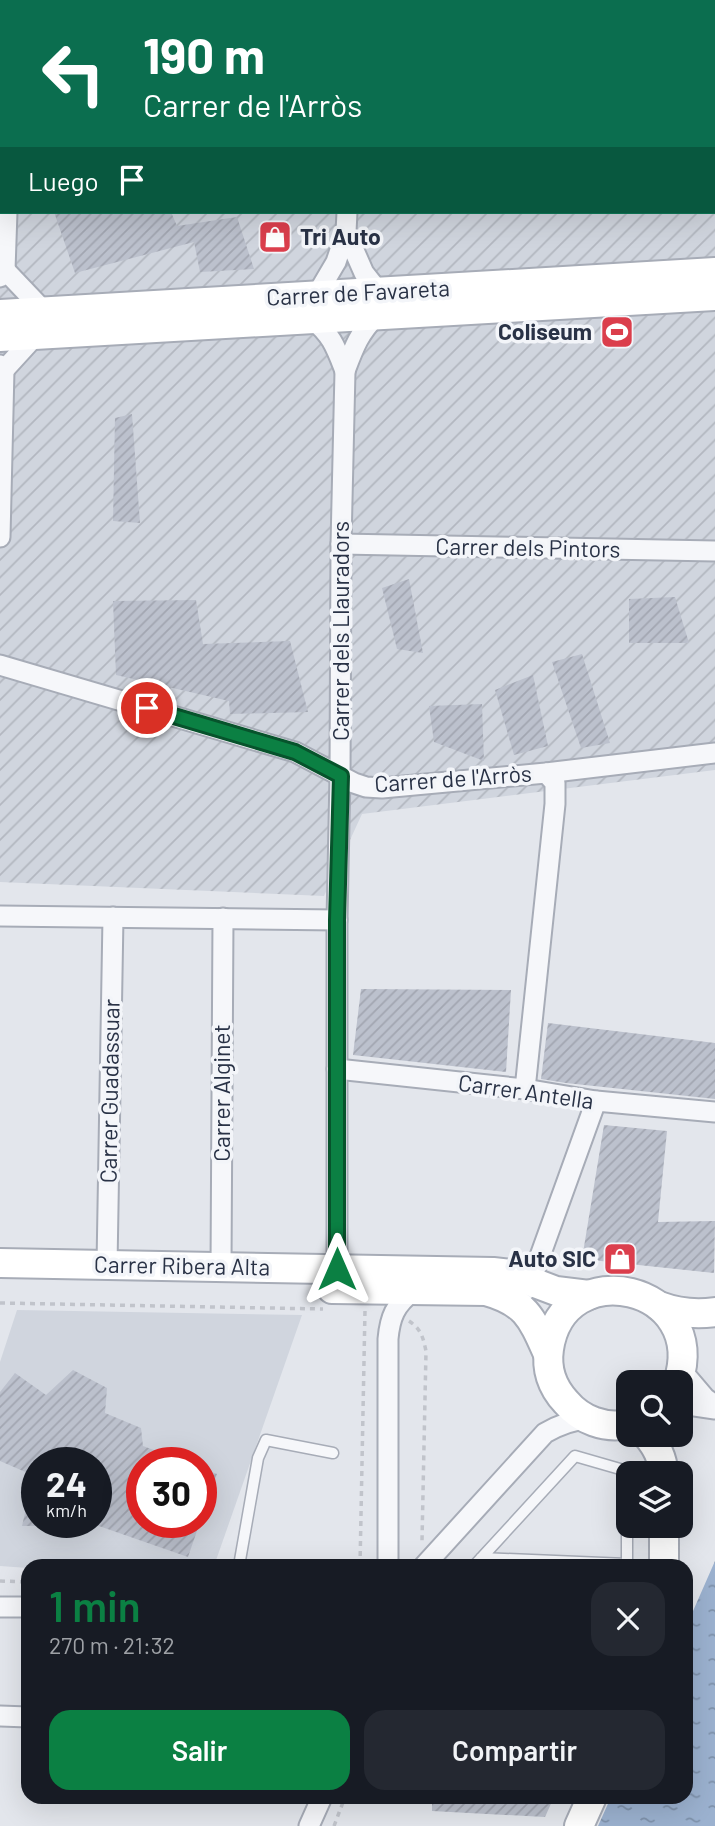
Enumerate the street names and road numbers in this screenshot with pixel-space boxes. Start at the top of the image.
street label: Carrer de Favareta [265,273,450,311]
street label: Carrer dels Llauradors [326,521,354,741]
street label: Carrer dels Pintors [435,531,621,563]
street label: Carrer de l'Arròs [373,759,533,797]
street label: Carrer Guadassuar [93,998,125,1183]
street label: Carrer Alginet [207,1024,235,1162]
street label: Carrer Antella [457,1068,596,1114]
street label: Carrer Ribera Alta [94,1249,270,1281]

